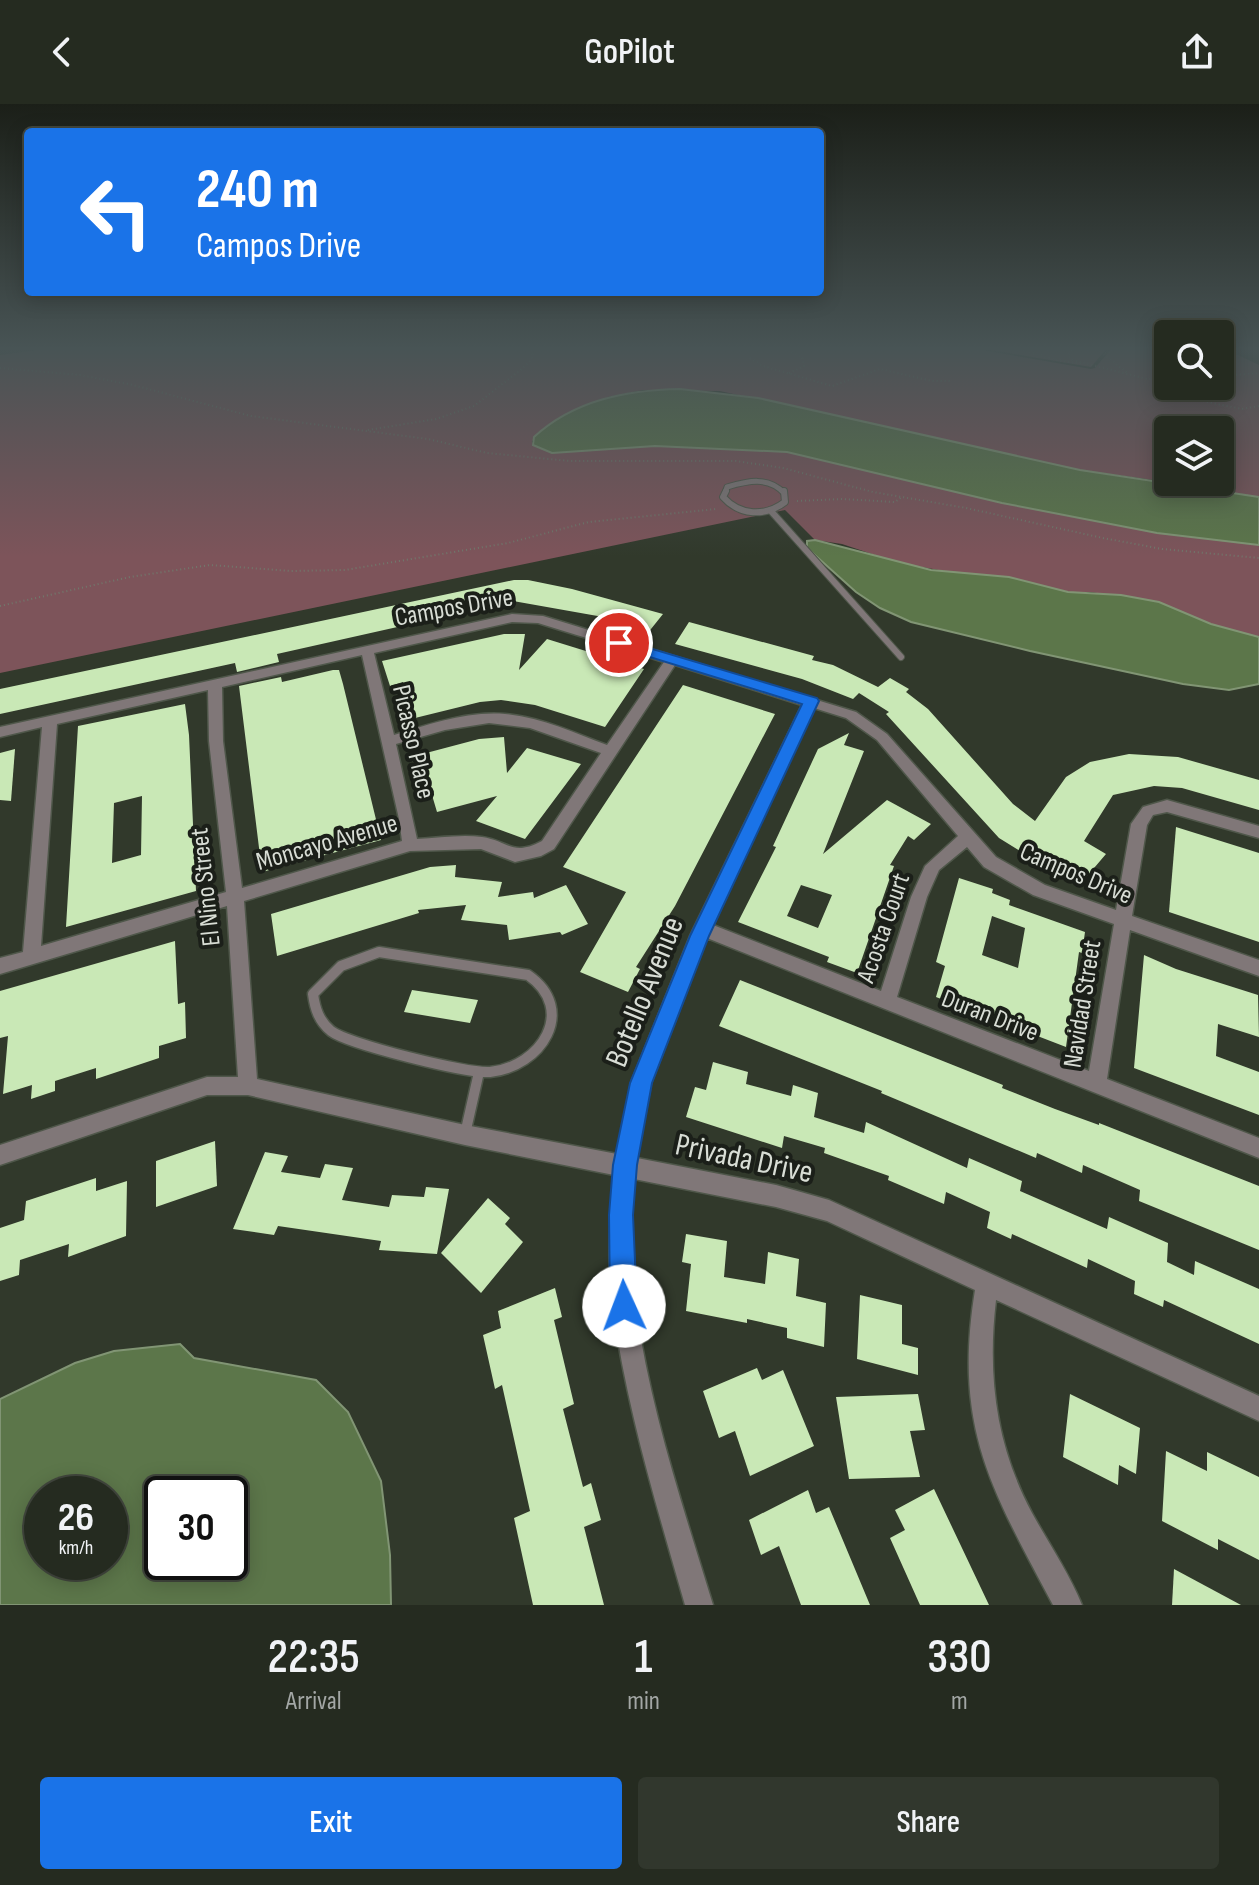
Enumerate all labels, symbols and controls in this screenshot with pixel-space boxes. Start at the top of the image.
icon: back [40,30,84,74]
icon: share [1175,30,1219,74]
text: GoPilot [584,31,675,74]
text: 240 m [196,157,319,224]
icon: left [64,160,168,264]
text: Campos Drive [196,225,361,268]
map controls [1154,320,1234,496]
button: search [1154,320,1234,400]
button: layers [1154,416,1234,496]
street label: Campos Drive [393,582,515,634]
pin [585,609,653,677]
icon: arrive [597,621,641,665]
street label: Picasso Place [385,682,441,802]
street label: Moncayo Avenue [253,808,401,878]
street label: El Nino Street [184,826,228,948]
street label: Campos Drive [1015,836,1137,912]
street label: Acosta Court [851,869,917,988]
street label: Botello Avenue [597,911,693,1073]
street label: Navidad Street [1058,938,1108,1070]
street label: Duran Drive [937,983,1043,1049]
street label: Privada Drive [672,1125,816,1193]
position arrow [582,1264,666,1348]
speed limit sign: 30 [144,1476,248,1580]
text: 26 [58,1494,94,1542]
text: km/h [59,1536,93,1560]
text: 22:35 [267,1629,360,1686]
text: 1 [635,1629,653,1686]
text: 330 [927,1629,991,1686]
text: Arrival [286,1686,342,1717]
text: min [627,1686,660,1717]
text: m [951,1686,968,1717]
button: Exit [40,1777,622,1869]
button: Share [638,1777,1219,1869]

